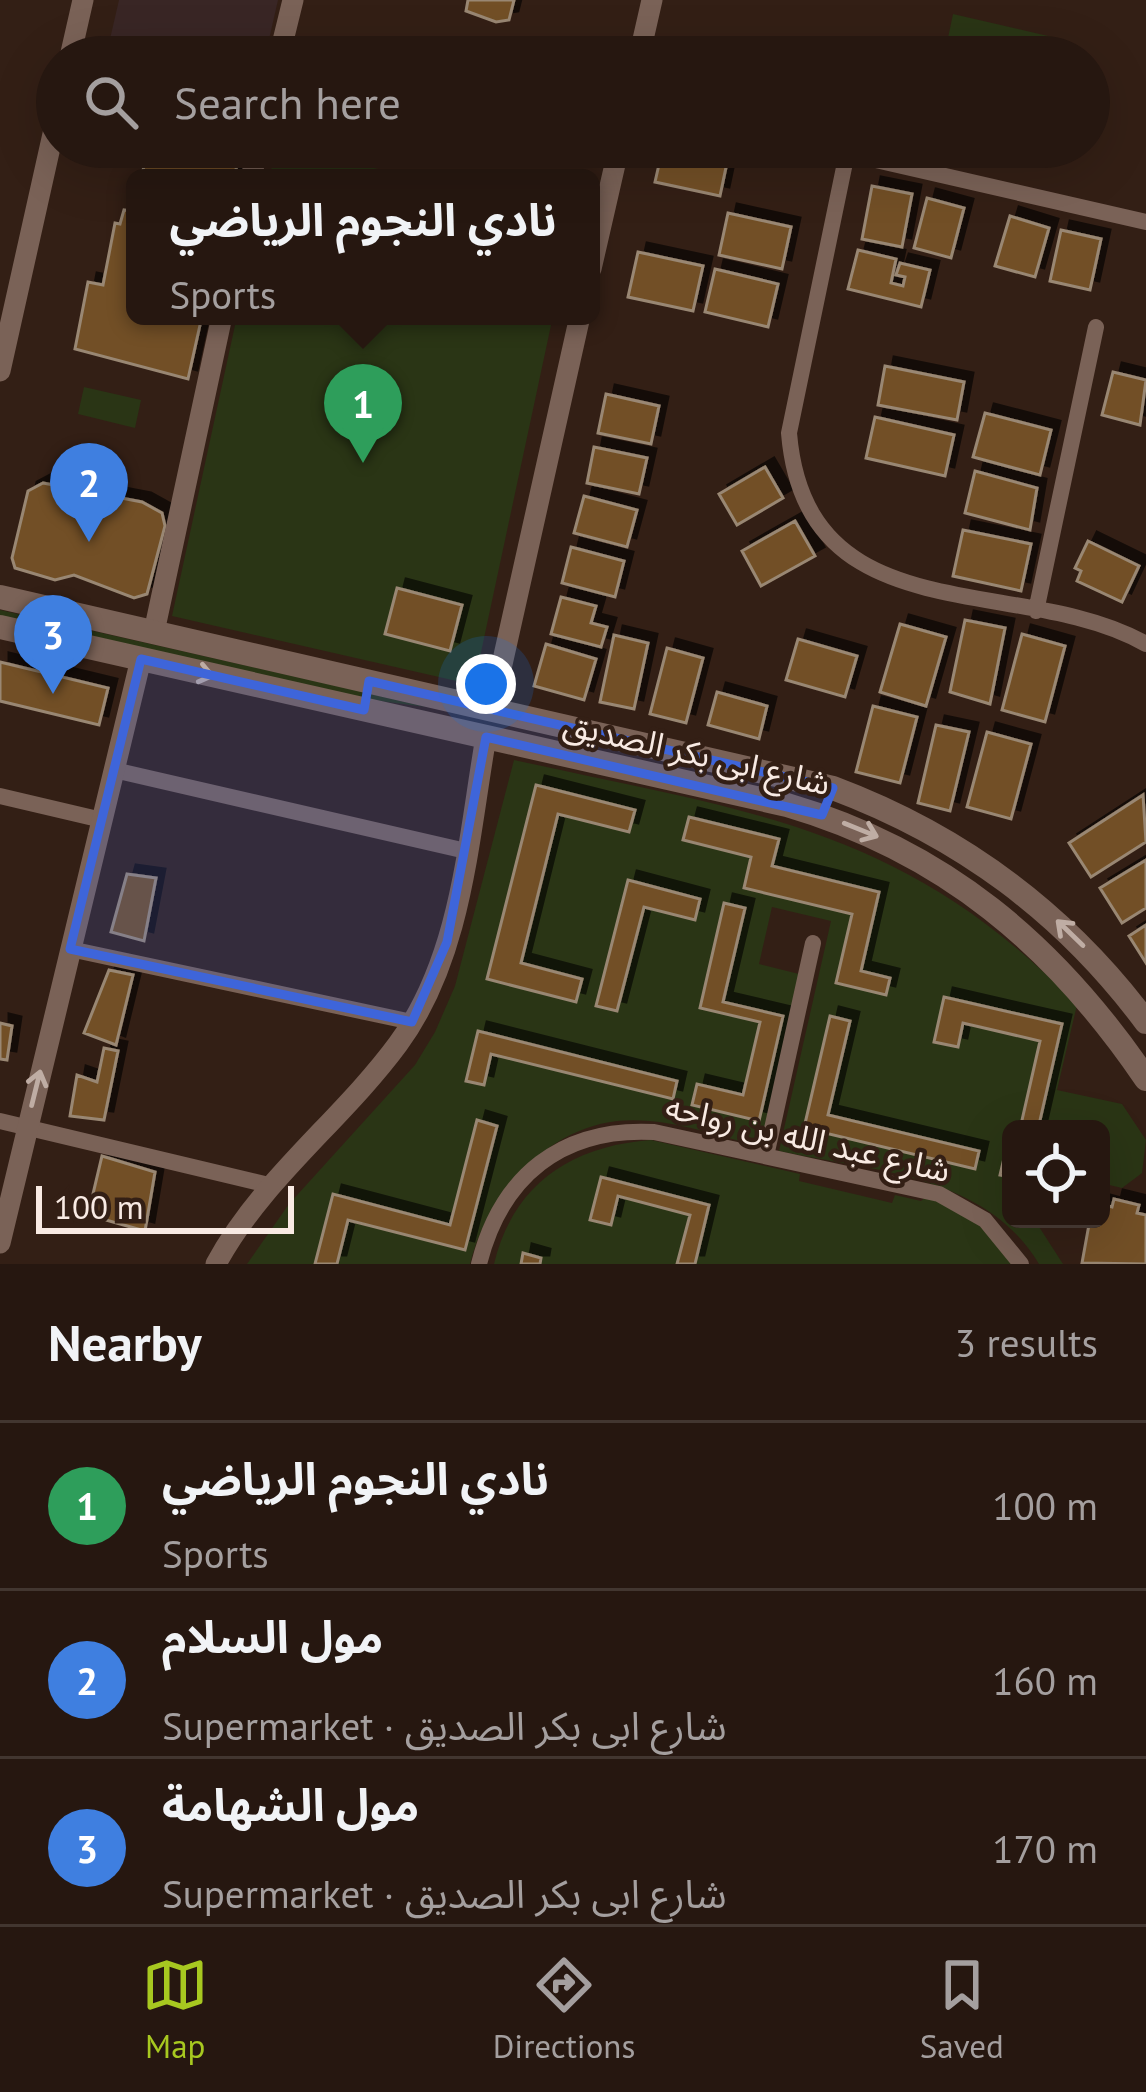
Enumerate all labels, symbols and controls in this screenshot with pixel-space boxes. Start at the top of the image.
search box [36,36,1110,168]
icon: search [78,69,144,135]
text: Search here [174,73,401,131]
popup [126,169,600,325]
text: نادي النجوم الرياضي [169,190,557,248]
text: Sports [169,269,276,320]
pin: 1 [324,364,402,463]
pin: 2 [50,443,128,542]
pin: 3 [14,595,92,694]
your location [456,654,516,714]
one-way arrow [177,661,215,684]
street label: شارع ابى بكر الصديق [559,701,835,808]
one-way arrow [842,821,879,842]
one-way arrow [1056,920,1085,948]
one-way arrow [26,1069,48,1107]
street label: شارع عبد الله بن رواحه [661,1084,955,1195]
map controls [1002,1120,1110,1228]
button: locate [1002,1120,1110,1228]
scale bar [36,1180,294,1233]
text: 100 m [54,1185,144,1228]
text: Nearby [48,1309,202,1375]
text: 3 results [955,1317,1098,1368]
text: نادي النجوم الرياضي [162,1449,549,1507]
text: 1 [76,1480,98,1531]
text: 100 m [992,1480,1098,1531]
text: Sports [162,1528,269,1579]
text: مول السلام [162,1607,383,1665]
text: 2 [76,1655,98,1706]
text: 160 m [992,1655,1098,1706]
text: Supermarket · شارع ابى بكر الصديق [162,1700,727,1751]
text: مول الشهامة [162,1775,419,1833]
text: 3 [76,1823,98,1874]
text: 170 m [992,1823,1098,1874]
text: Supermarket · شارع ابى بكر الصديق [162,1868,727,1919]
tab: Map [142,1952,208,2067]
tab: Directions [493,1952,635,2067]
tab: Saved [920,1952,1004,2067]

